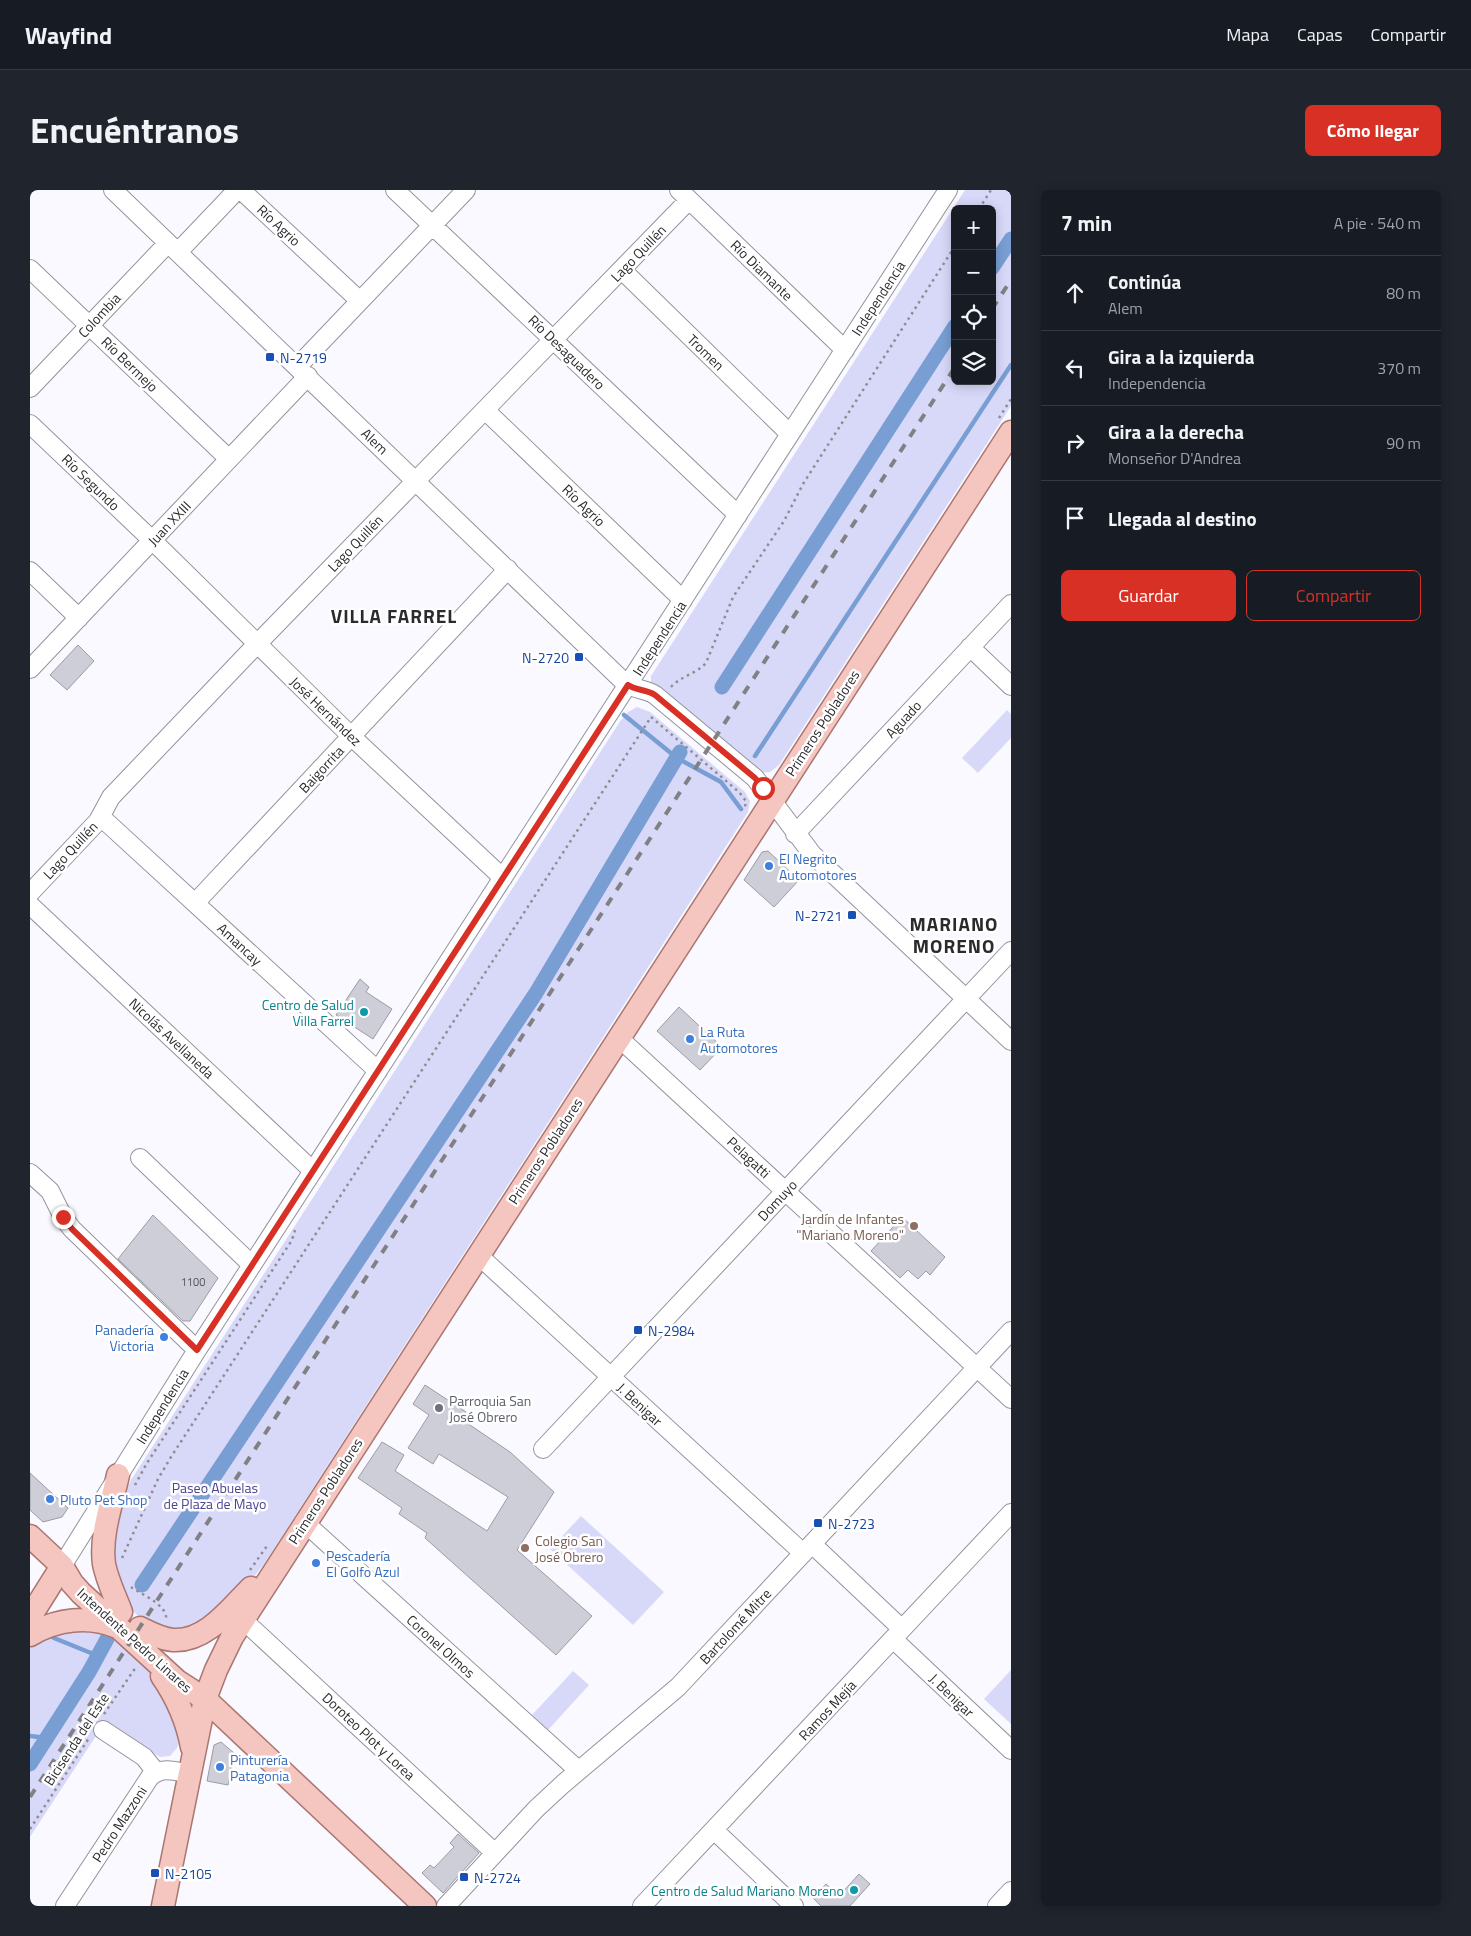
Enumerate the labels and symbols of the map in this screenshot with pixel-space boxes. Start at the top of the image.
street label: Río Agrio [252,199,306,251]
street label: Lago Quillén [605,220,671,286]
street label: Río Diamante [726,235,798,305]
street label: Independencia [846,256,910,340]
street label: Colombia [73,288,125,342]
street label: Río Desaguadero [524,310,610,394]
street label: Tromen [683,329,729,375]
street label: Río Bermejo [97,331,163,397]
place label: N-2719 [280,347,327,368]
marker: N-2719 [264,351,276,363]
street label: Alem [357,423,393,459]
street label: Río Segundo [57,449,125,515]
street label: Río Agrio [558,479,610,531]
street label: Juan XXIII [143,496,195,550]
street label: Lago Quillén [322,510,388,576]
street label: Independencia [627,596,691,680]
district label: VILLA FARREL [331,601,457,630]
place label: N-2720 [522,647,569,668]
marker: N-2720 [573,651,585,663]
street label: Primeros Pobladores [780,666,864,780]
street label: José Hernández [286,671,366,751]
street label: Aguado [880,696,926,742]
street label: Baigorrita [294,741,348,797]
route start [752,777,775,800]
street label: Lago Quillén [38,816,102,884]
place label: El Negrito Automotores [779,848,857,885]
marker: El Negrito Automotores [763,860,775,872]
place label: N-2721 [795,905,842,926]
marker: N-2721 [846,909,858,921]
district label: MARIANO MORENO [910,909,998,960]
street label: Amancay [213,918,267,970]
street label: Nicolás Avellaneda [125,993,219,1083]
place label: Centro de Salud Villa Farrel [262,994,354,1031]
marker: Centro de Salud Villa Farrel [358,1006,370,1018]
place label: La Ruta Automotores [700,1021,778,1058]
marker: La Ruta Automotores [684,1033,696,1045]
street label: Primeros Pobladores [503,1094,587,1208]
street label: Pelagatti [723,1131,775,1183]
street label: Domuyo [752,1175,802,1225]
route end [52,1206,75,1229]
place label: Jardín de Infantes "Mariano Moreno" [796,1208,904,1245]
marker: Jardín de Infantes "Mariano Moreno" [908,1220,920,1232]
house number: 1100 [181,1274,205,1290]
place label: Panadería Victoria [95,1319,154,1356]
place label: N-2984 [648,1320,695,1341]
marker: N-2984 [632,1324,644,1336]
marker: Panadería Victoria [158,1331,170,1343]
street label: Independencia [130,1364,194,1448]
street label: J. Benigar [613,1377,668,1431]
place label: Parroquia San José Obrero [449,1390,531,1427]
marker: Parroquia San José Obrero [433,1402,445,1414]
street label: Primeros Pobladores [283,1434,367,1548]
park label: Paseo Abuelas de Plaza de Mayo [164,1477,266,1514]
place label: Pluto Pet Shop [60,1489,148,1510]
marker: Pluto Pet Shop [44,1493,56,1505]
place label: N-2723 [828,1513,875,1534]
marker: N-2723 [812,1517,824,1529]
place label: Colegio San José Obrero [535,1530,604,1567]
marker: Colegio San José Obrero [519,1542,531,1554]
place label: Pescadería El Golfo Azul [326,1545,400,1582]
marker: Pescadería El Golfo Azul [310,1557,322,1569]
street label: Intendente Pedro Linares [73,1583,197,1697]
street label: Bartolomé Mitre [694,1583,776,1669]
street label: Coronel Olmos [402,1609,480,1683]
street label: J. Benigar [925,1668,979,1722]
street label: Ramos Mejía [793,1675,861,1745]
street label: Doroteo Plot y Lorea [318,1687,420,1785]
street label: Bicisenda del Este [38,1689,114,1789]
place label: Pinturería Patagonia [230,1749,289,1786]
marker: Pinturería Patagonia [214,1761,226,1773]
street label: Pedro Mazzoni [86,1782,152,1866]
place label: N-2105 [165,1863,212,1884]
marker: N-2105 [149,1867,161,1879]
place label: N-2724 [474,1867,521,1888]
marker: N-2724 [458,1871,470,1883]
place label: Centro de Salud Mariano Moreno [651,1880,844,1901]
marker: Centro de Salud Mariano Moreno [848,1884,860,1896]

